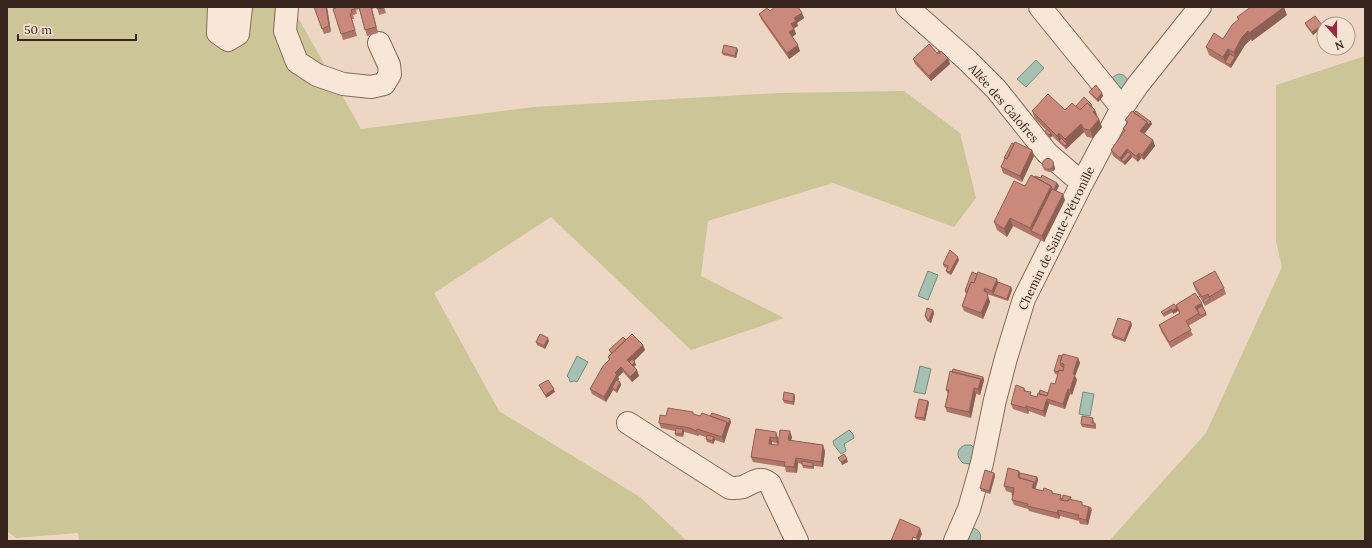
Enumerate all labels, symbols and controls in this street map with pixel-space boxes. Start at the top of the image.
scale bar [18,16,136,42]
north arrow [1316,16,1356,56]
text: 50 m [24,22,52,37]
text: N [1333,37,1346,54]
street label: Allée des Galofres [965,60,1043,146]
street label: Chemin de Sainte-Pétronille [1015,163,1098,312]

